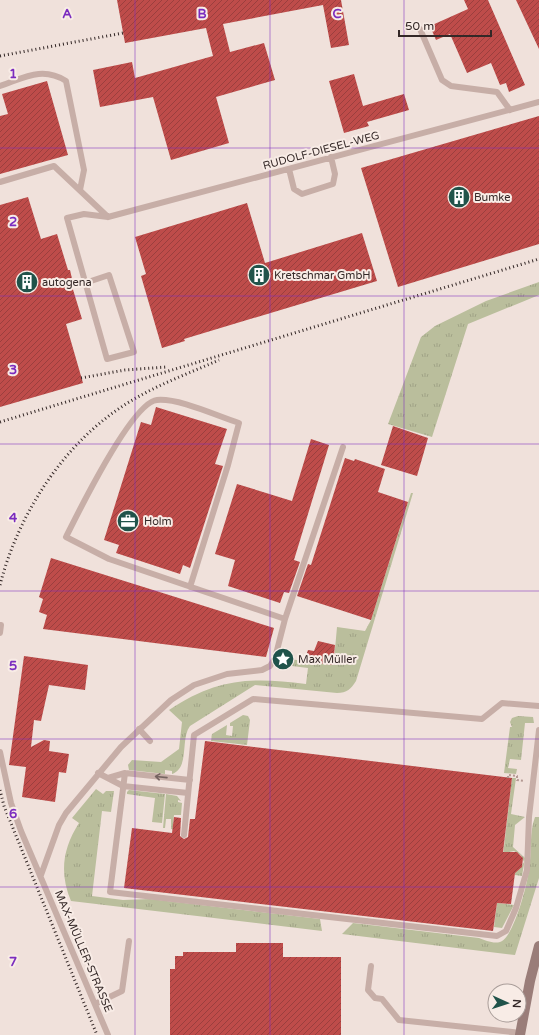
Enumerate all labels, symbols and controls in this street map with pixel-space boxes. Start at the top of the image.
text: A [62,6,72,22]
text: B [197,6,207,22]
text: C [332,6,342,22]
scale bar [399,12,491,38]
text: 50 m [405,19,434,33]
text: 1 [9,66,17,82]
street label: RUDOLF-DIESEL-WEG [261,129,381,172]
building icon: Bumke [446,184,472,210]
place label: Bumke [474,191,510,204]
text: 2 [9,214,17,230]
building icon: Kretschmar GmbH [246,262,272,288]
building icon: autogena [14,269,40,295]
place label: Kretschmar GmbH [274,269,371,282]
place label: autogena [42,276,92,289]
text: 3 [9,362,17,378]
office icon: Holm [115,508,141,534]
text: 4 [9,510,18,526]
place label: Holm [144,515,172,528]
place icon: Max Müller [270,646,296,672]
place label: Max Müller [298,653,358,666]
text: 5 [9,658,17,674]
one-way arrow [154,773,167,781]
text: 6 [9,806,17,822]
street label: MAX-MÜLLER-STRASSE [52,888,115,1014]
text: 7 [9,954,17,970]
north arrow [487,983,527,1023]
text: N [510,999,523,1008]

